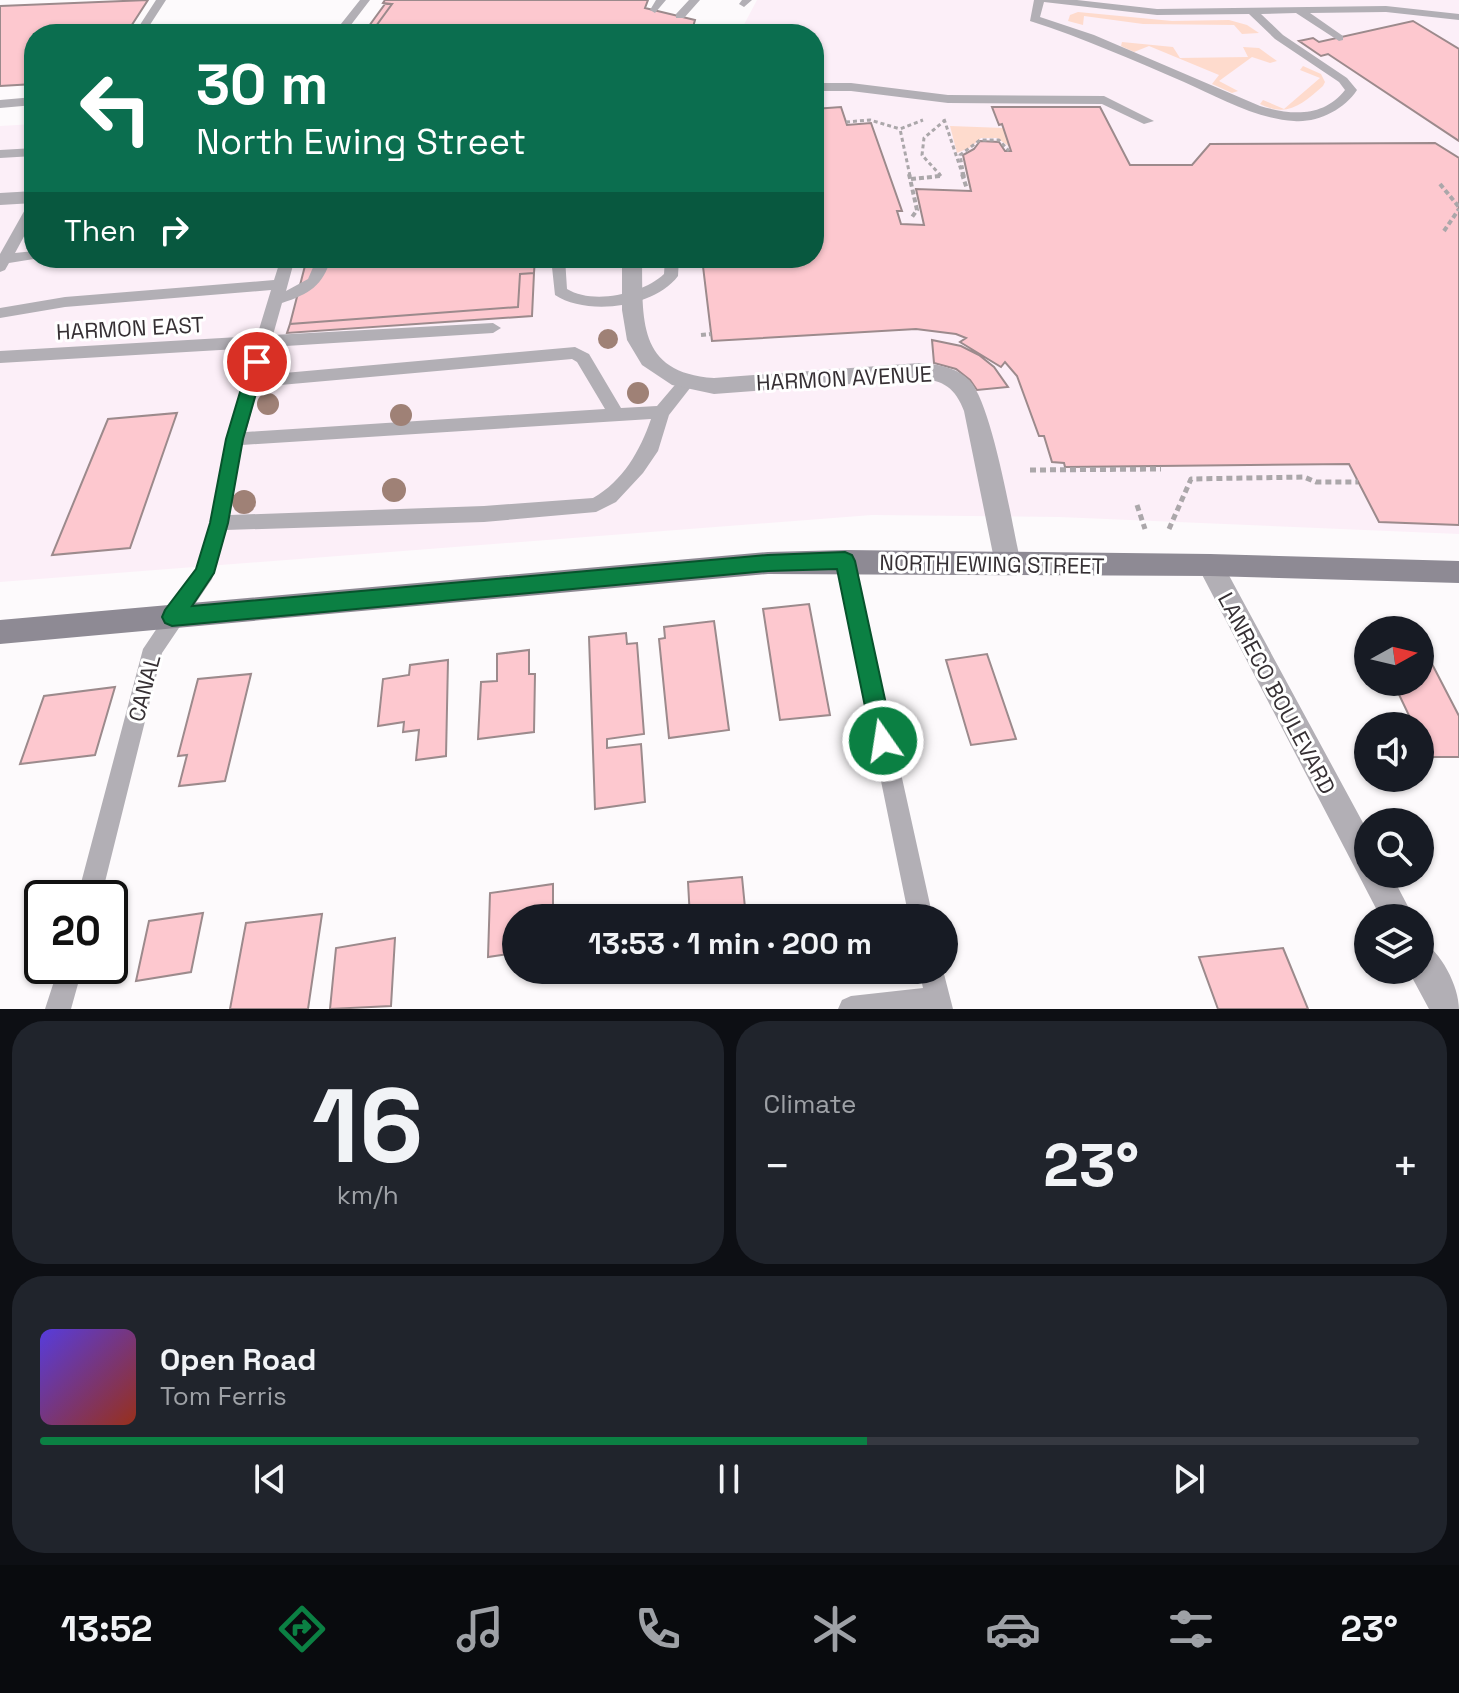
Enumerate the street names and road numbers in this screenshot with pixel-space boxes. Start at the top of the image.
street label: HARMON EAST [55,310,205,346]
street label: HARMON AVENUE [755,359,933,397]
street label: NORTH EWING STREET [879,548,1105,580]
street label: LANRECO BOULEVARD [1212,587,1342,799]
street label: CANAL [122,651,166,725]

